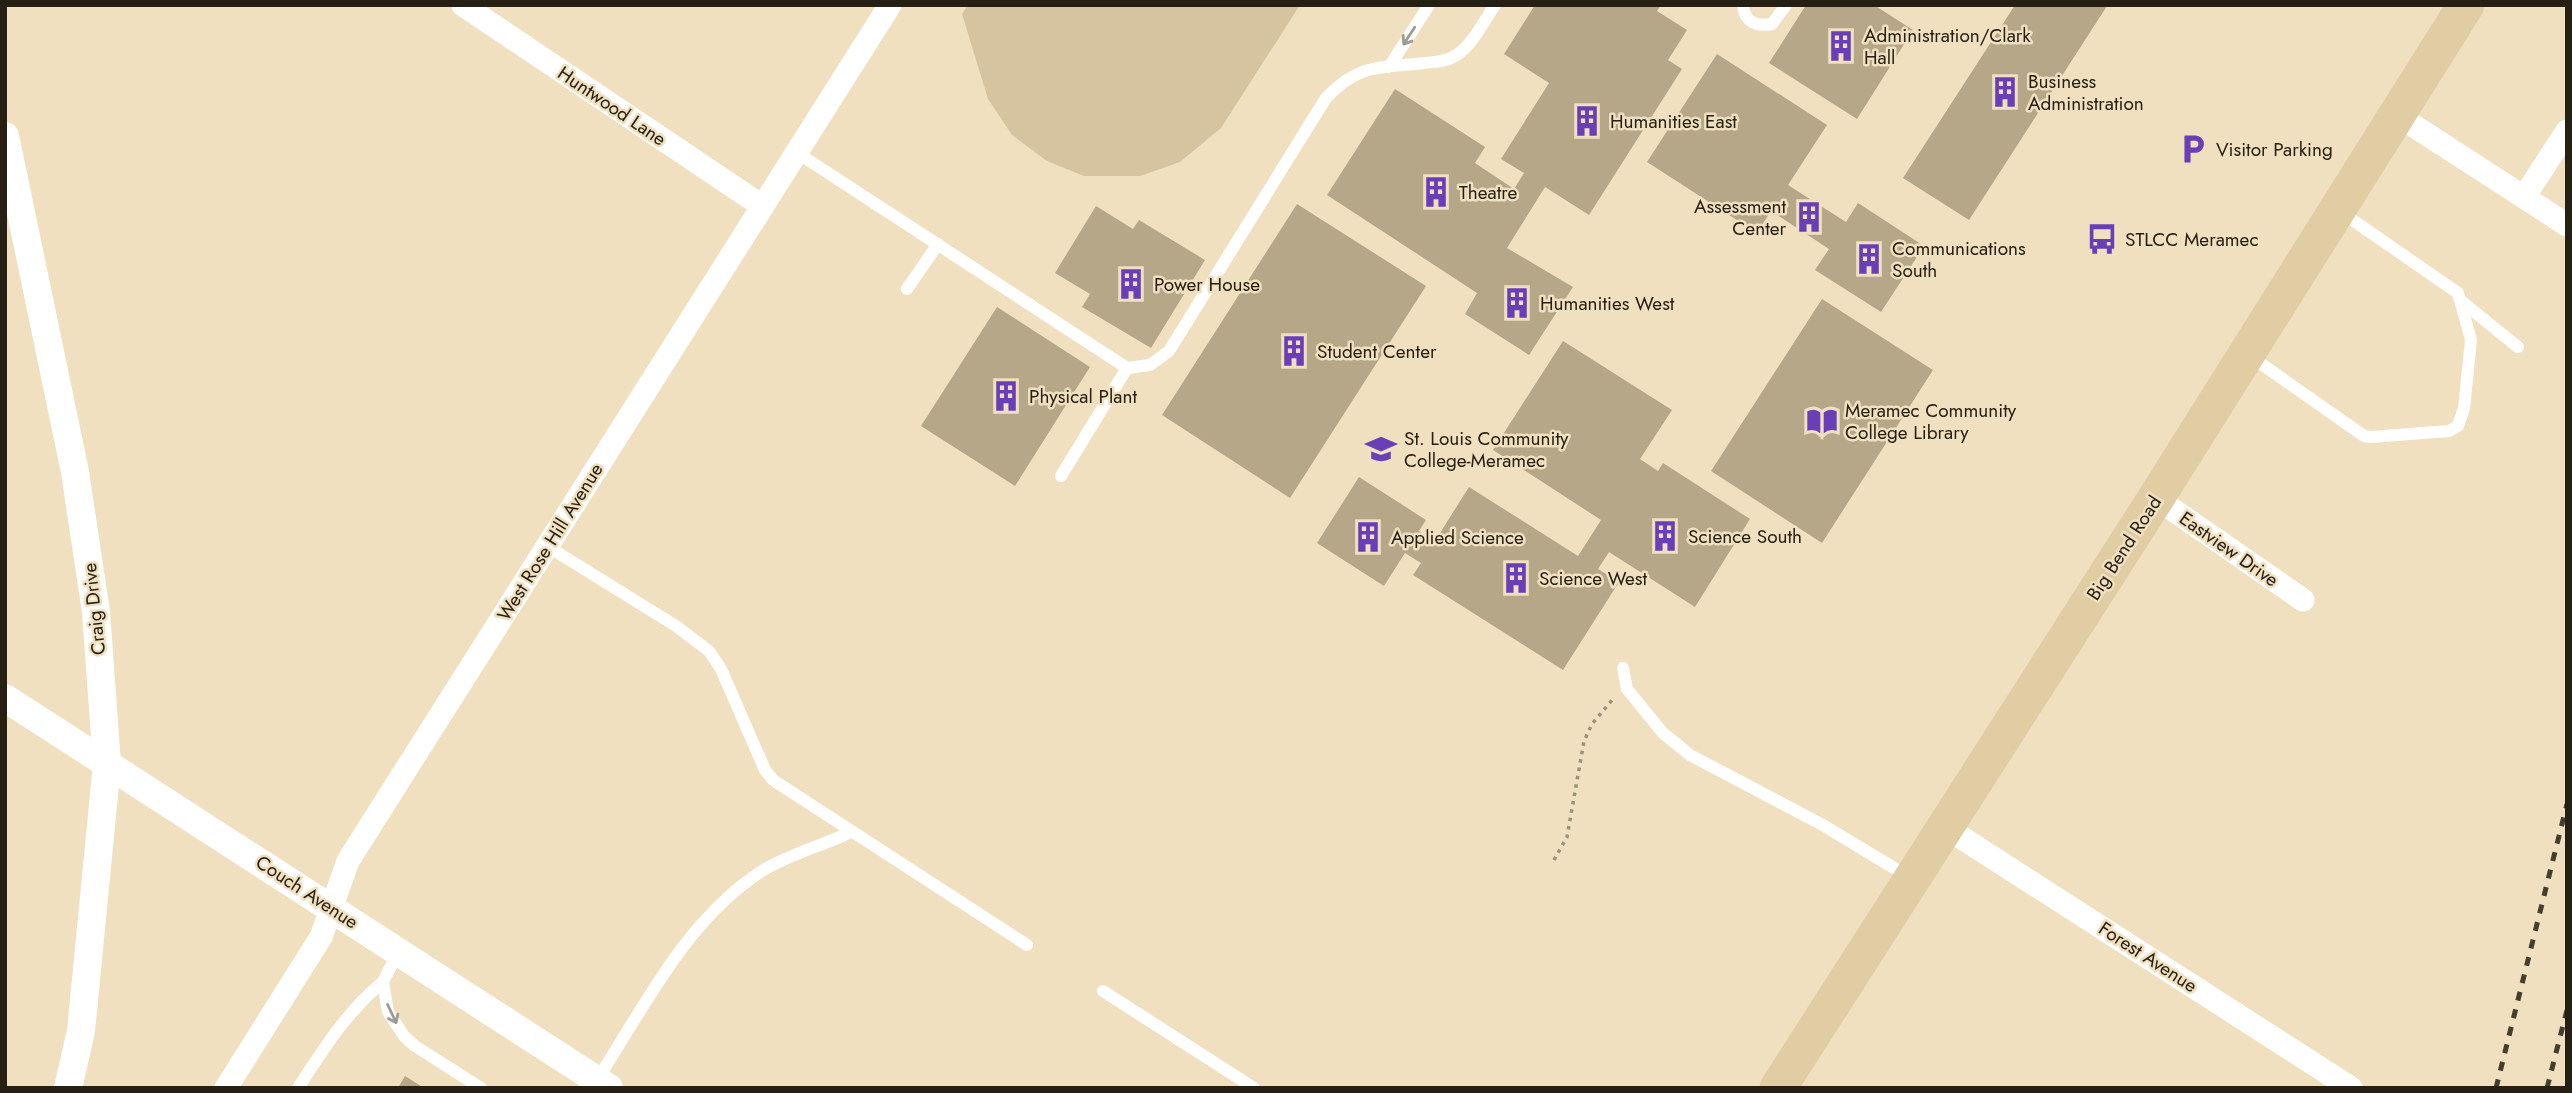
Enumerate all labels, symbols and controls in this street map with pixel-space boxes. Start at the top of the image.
place label: Administration/Clark Hall [1864,22,2031,71]
one-way arrow [1402,26,1416,45]
building icon: Administration/Clark Hall [1824,29,1858,63]
street label: Huntwood Lane [552,60,672,152]
place label: Business Administration [2028,68,2144,117]
building icon: Business Administration [1988,75,2022,109]
building icon: Humanities East [1570,104,1604,138]
place label: Humanities East [1610,108,1737,135]
parking icon: Visitor Parking [2176,132,2210,166]
place label: Visitor Parking [2216,136,2333,163]
building icon: Theatre [1419,175,1453,209]
place label: Theatre [1459,179,1518,206]
place label: Assessment Center [1694,193,1786,242]
building icon: Assessment Center [1792,200,1826,234]
bus stop icon: STLCC Meramec [2085,222,2119,256]
place label: STLCC Meramec [2125,226,2258,253]
place label: Communications South [1892,235,2026,284]
building icon: Communications South [1852,242,1886,276]
building icon: Power House [1114,267,1148,301]
place label: Power House [1154,271,1260,298]
building icon: Humanities West [1500,286,1534,320]
place label: Humanities West [1540,290,1675,317]
building icon: Student Center [1277,334,1311,368]
place label: Student Center [1317,338,1437,365]
building icon: Physical Plant [989,379,1023,413]
place label: Physical Plant [1029,383,1137,410]
place label: Meramec Community College Library [1845,397,2017,446]
library icon: Meramec Community College Library [1805,404,1839,438]
place label: St. Louis Community College-Meramec [1404,425,1569,474]
school or university icon: St. Louis Community College-Meramec [1364,432,1398,466]
street label: West Rose Hill Avenue [491,458,610,626]
street label: Big Bend Road [2080,490,2168,606]
street label: Eastview Drive [2174,505,2284,593]
building icon: Science South [1648,519,1682,553]
building icon: Applied Science [1351,520,1385,554]
place label: Science South [1688,523,1802,550]
place label: Applied Science [1391,524,1524,551]
street label: Craig Drive [76,561,112,656]
building icon: Science West [1499,561,1533,595]
place label: Science West [1539,565,1647,592]
street label: Couch Avenue [250,849,364,935]
street label: Forest Avenue [2093,915,2203,999]
one-way arrow [386,1004,399,1025]

